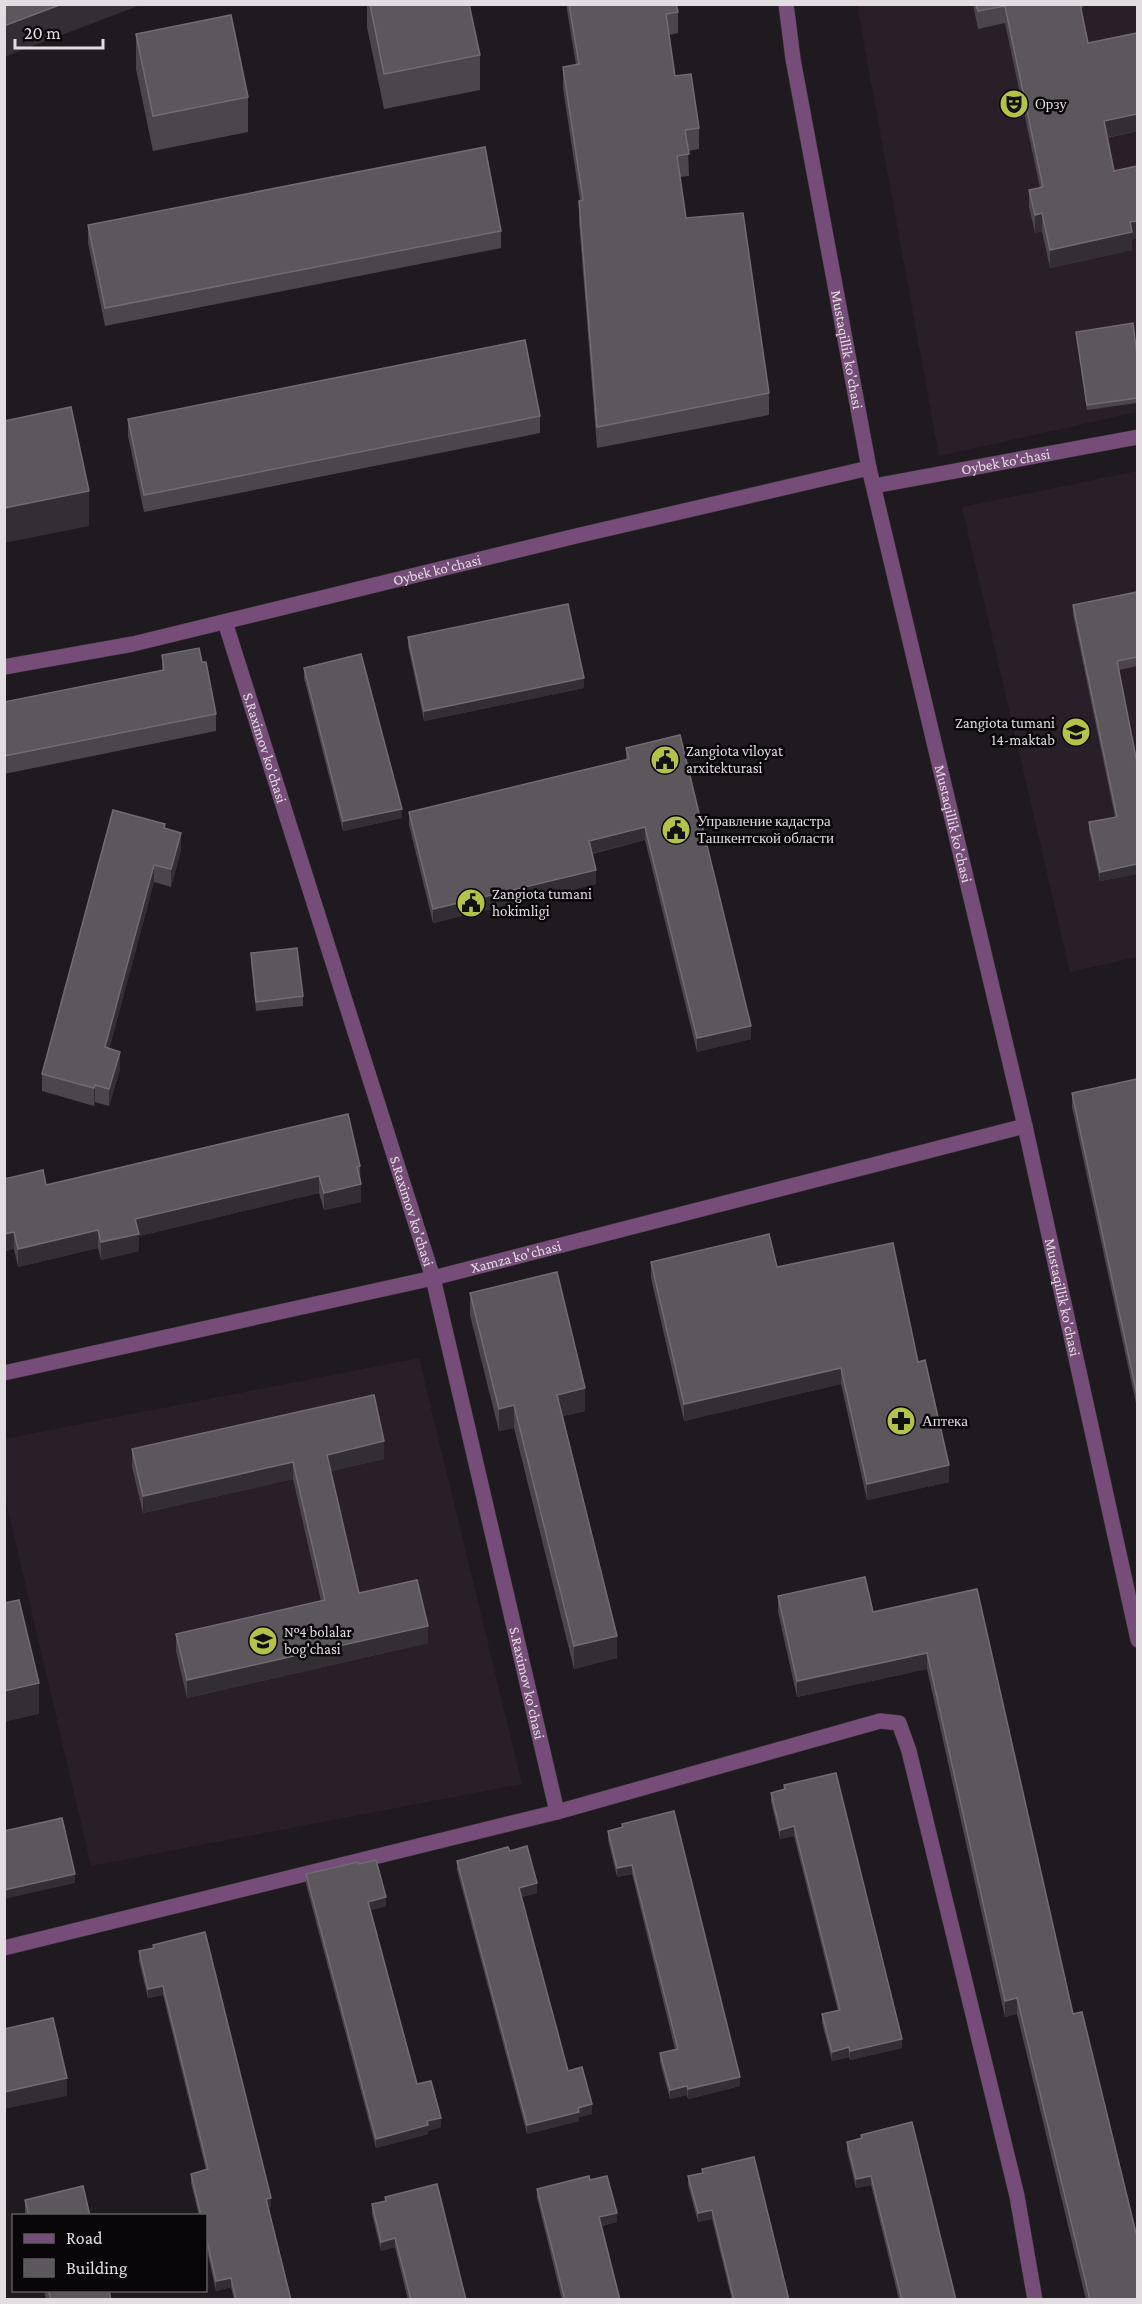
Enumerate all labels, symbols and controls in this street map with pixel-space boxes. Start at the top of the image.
scale bar [15,12,104,50]
text: 20 m [24,23,61,43]
theatre icon: Орзу [998,88,1030,120]
place label: Орзу [1035,96,1067,112]
street label: Mustaqillik ko'chasi [828,289,866,410]
street label: Oybek ko'chasi [960,445,1052,478]
street label: Oybek ko'chasi [391,551,483,588]
street label: S.Raximov ko'chasi [240,691,290,805]
place label: Zangiota tumani 14-maktab [955,715,1055,748]
school or university icon: Zangiota tumani 14-maktab [1060,716,1092,748]
place label: Zangiota viloyat arxitekturasi [686,743,784,776]
public building icon: Zangiota viloyat arxitekturasi [649,744,681,776]
street label: Mustaqillik ko'chasi [932,763,975,884]
place label: Управление кадастра Ташкентской области [697,813,834,846]
public building icon: Управление кадастра Ташкентской области [660,814,692,846]
place label: Zangiota tumani hokimligi [492,886,592,920]
public building icon: Zangiota tumani hokimligi [455,887,487,919]
street label: S.Raximov ko'chasi [387,1154,437,1268]
street label: Xamza ko'chasi [469,1237,563,1276]
street label: Mustaqillik ko'chasi [1042,1237,1083,1358]
pharmacy icon: Аптека [885,1405,917,1437]
place label: Аптека [922,1413,968,1429]
place label: №4 bolalar bog'chasi [284,1624,352,1658]
school or university icon: №4 bolalar bog'chasi [247,1625,279,1657]
street label: S.Raximov ko'chasi [506,1625,548,1741]
legend [12,2214,207,2292]
text: Road [66,2228,103,2248]
text: Building [66,2258,128,2278]

